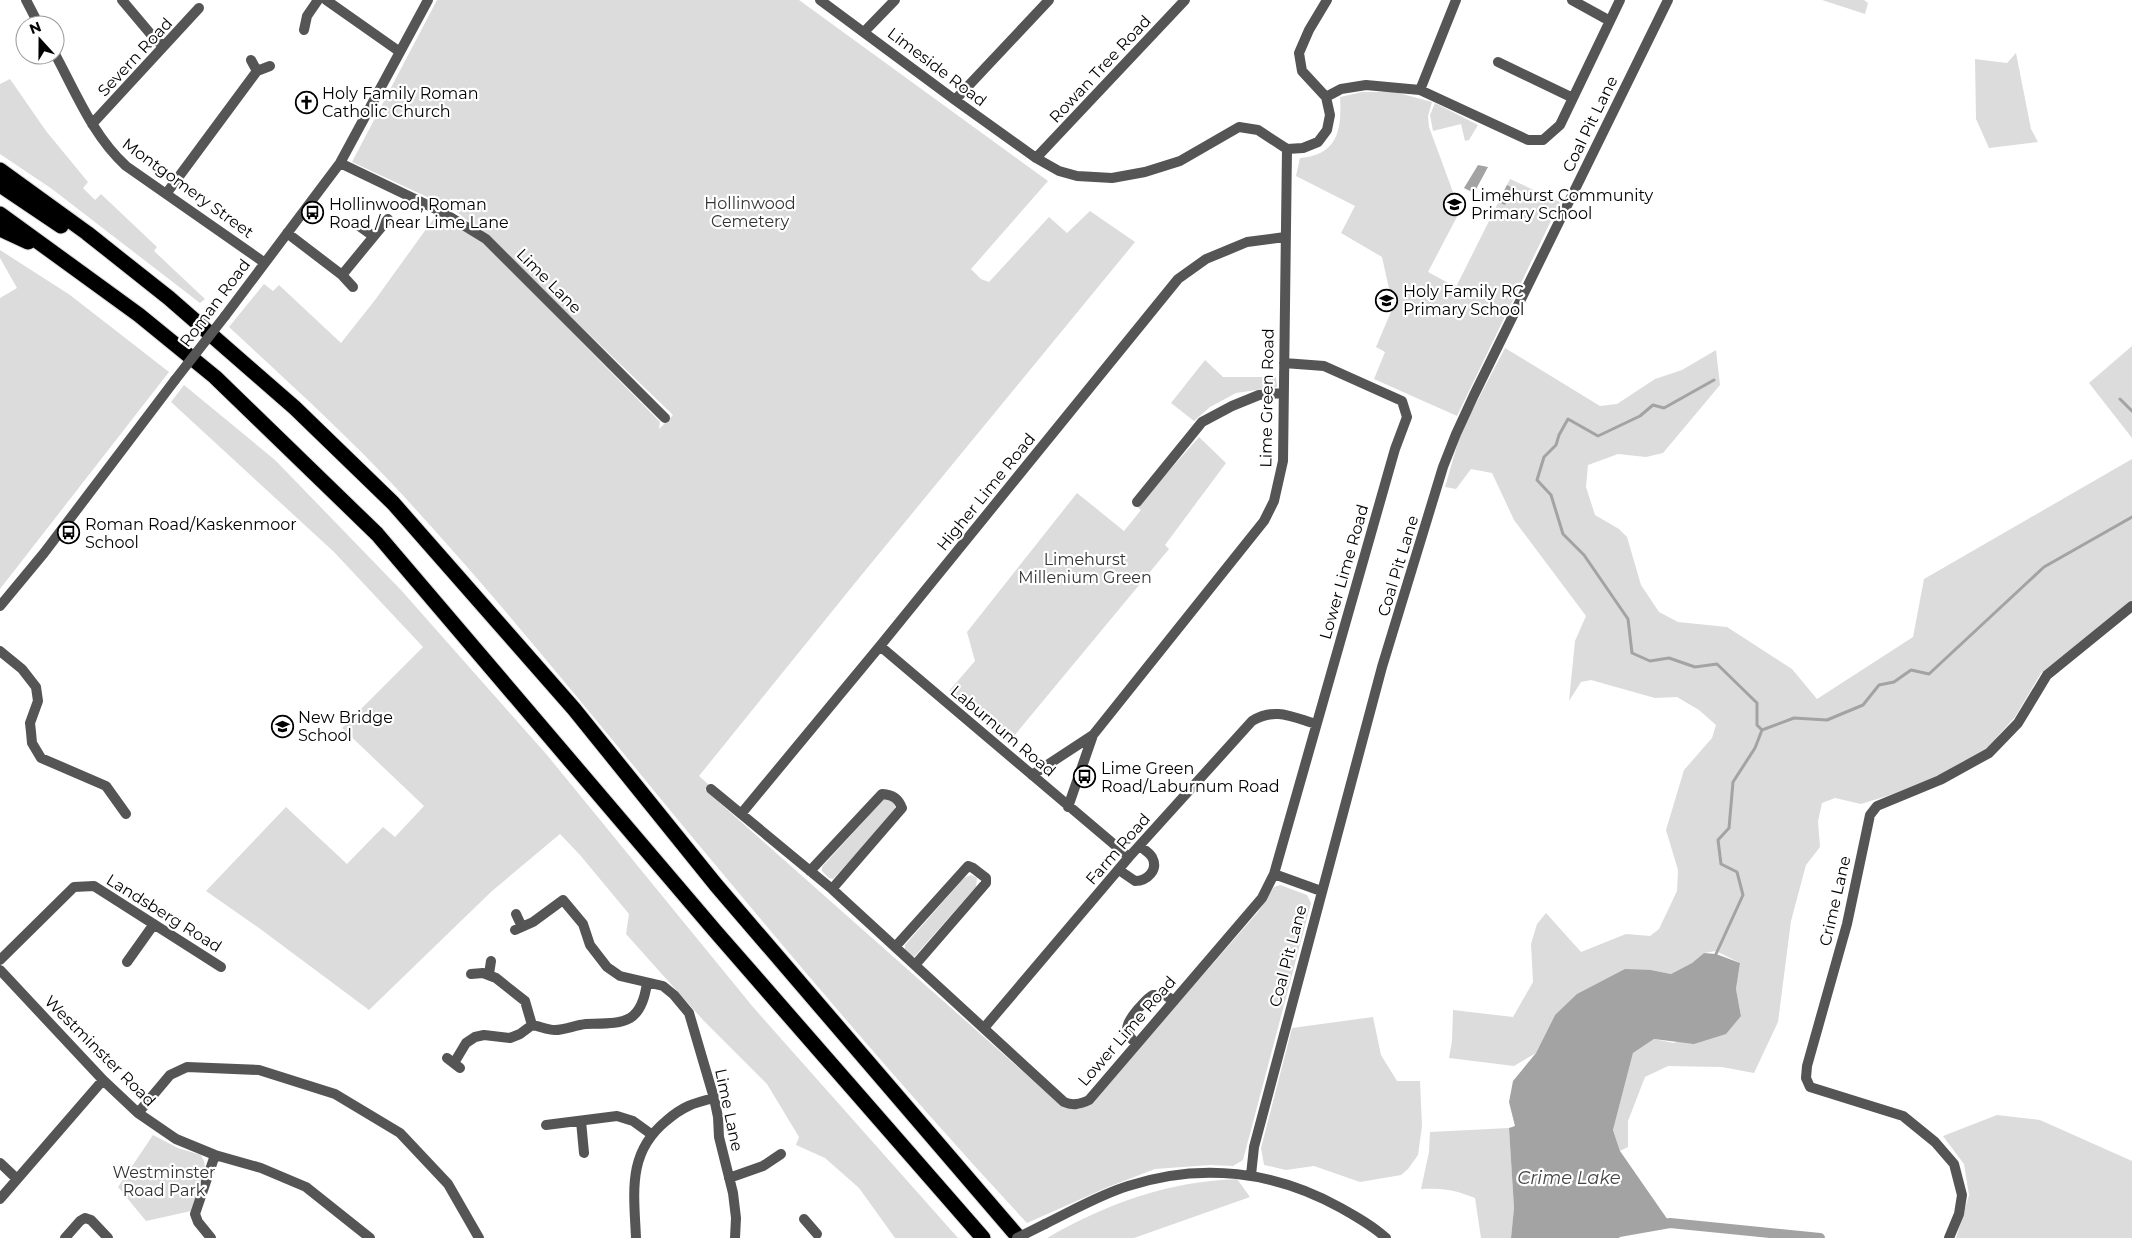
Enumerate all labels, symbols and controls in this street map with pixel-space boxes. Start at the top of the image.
street label: Rowan Tree Road [1045,11,1155,127]
street label: Severn Road [94,14,176,100]
north arrow [15,15,65,65]
text: N [27,17,44,38]
street label: Limeside Road [884,24,990,110]
street label: Coal Pit Lane [1559,73,1621,175]
place label: Holy Family Roman Catholic Church [322,84,479,121]
church icon: Holy Family Roman Catholic Church [294,90,318,114]
street label: Montgomery Street [119,134,258,242]
place label: Limehurst Community Primary School [1471,186,1653,223]
school or university icon: Limehurst Community Primary School [1443,192,1467,216]
park label: Hollinwood Cemetery [704,194,796,231]
place label: Hollinwood, Roman Road / near Lime Lane [329,195,509,232]
bus stop icon: Hollinwood, Roman Road / near Lime Lane [301,201,325,225]
street label: Lime Lane [513,245,585,317]
street label: Roman Road [176,255,254,351]
place label: Holy Family RC Primary School [1403,282,1524,319]
school or university icon: Holy Family RC Primary School [1375,288,1399,312]
street label: Lime Green Road [1256,328,1278,468]
street label: Higher Lime Road [933,429,1039,555]
street label: Lower Lime Road [1316,502,1372,642]
street label: Coal Pit Lane [1374,513,1422,619]
place label: Roman Road/Kaskenmoor School [85,515,297,552]
bus stop icon: Roman Road/Kaskenmoor School [57,521,81,545]
park label: Limehurst Millenium Green [1018,550,1152,587]
street label: Laburnum Road [947,682,1059,780]
place label: New Bridge School [298,708,393,745]
school or university icon: New Bridge School [270,714,294,738]
place label: Lime Green Road/Laburnum Road [1101,759,1280,796]
bus stop icon: Lime Green Road/Laburnum Road [1073,765,1097,789]
street label: Farm Road [1082,809,1154,889]
street label: Crime Lane [1815,854,1855,948]
street label: Landsberg Road [103,870,225,956]
street label: Coal Pit Lane [1265,903,1311,1009]
street label: Lower Lime Road [1074,972,1180,1090]
street label: Westminster Road [41,992,159,1110]
street label: Lime Lane [711,1067,747,1153]
park label: Westminster Road Park [112,1163,216,1200]
water label: Crime Lake [1517,1167,1621,1189]

